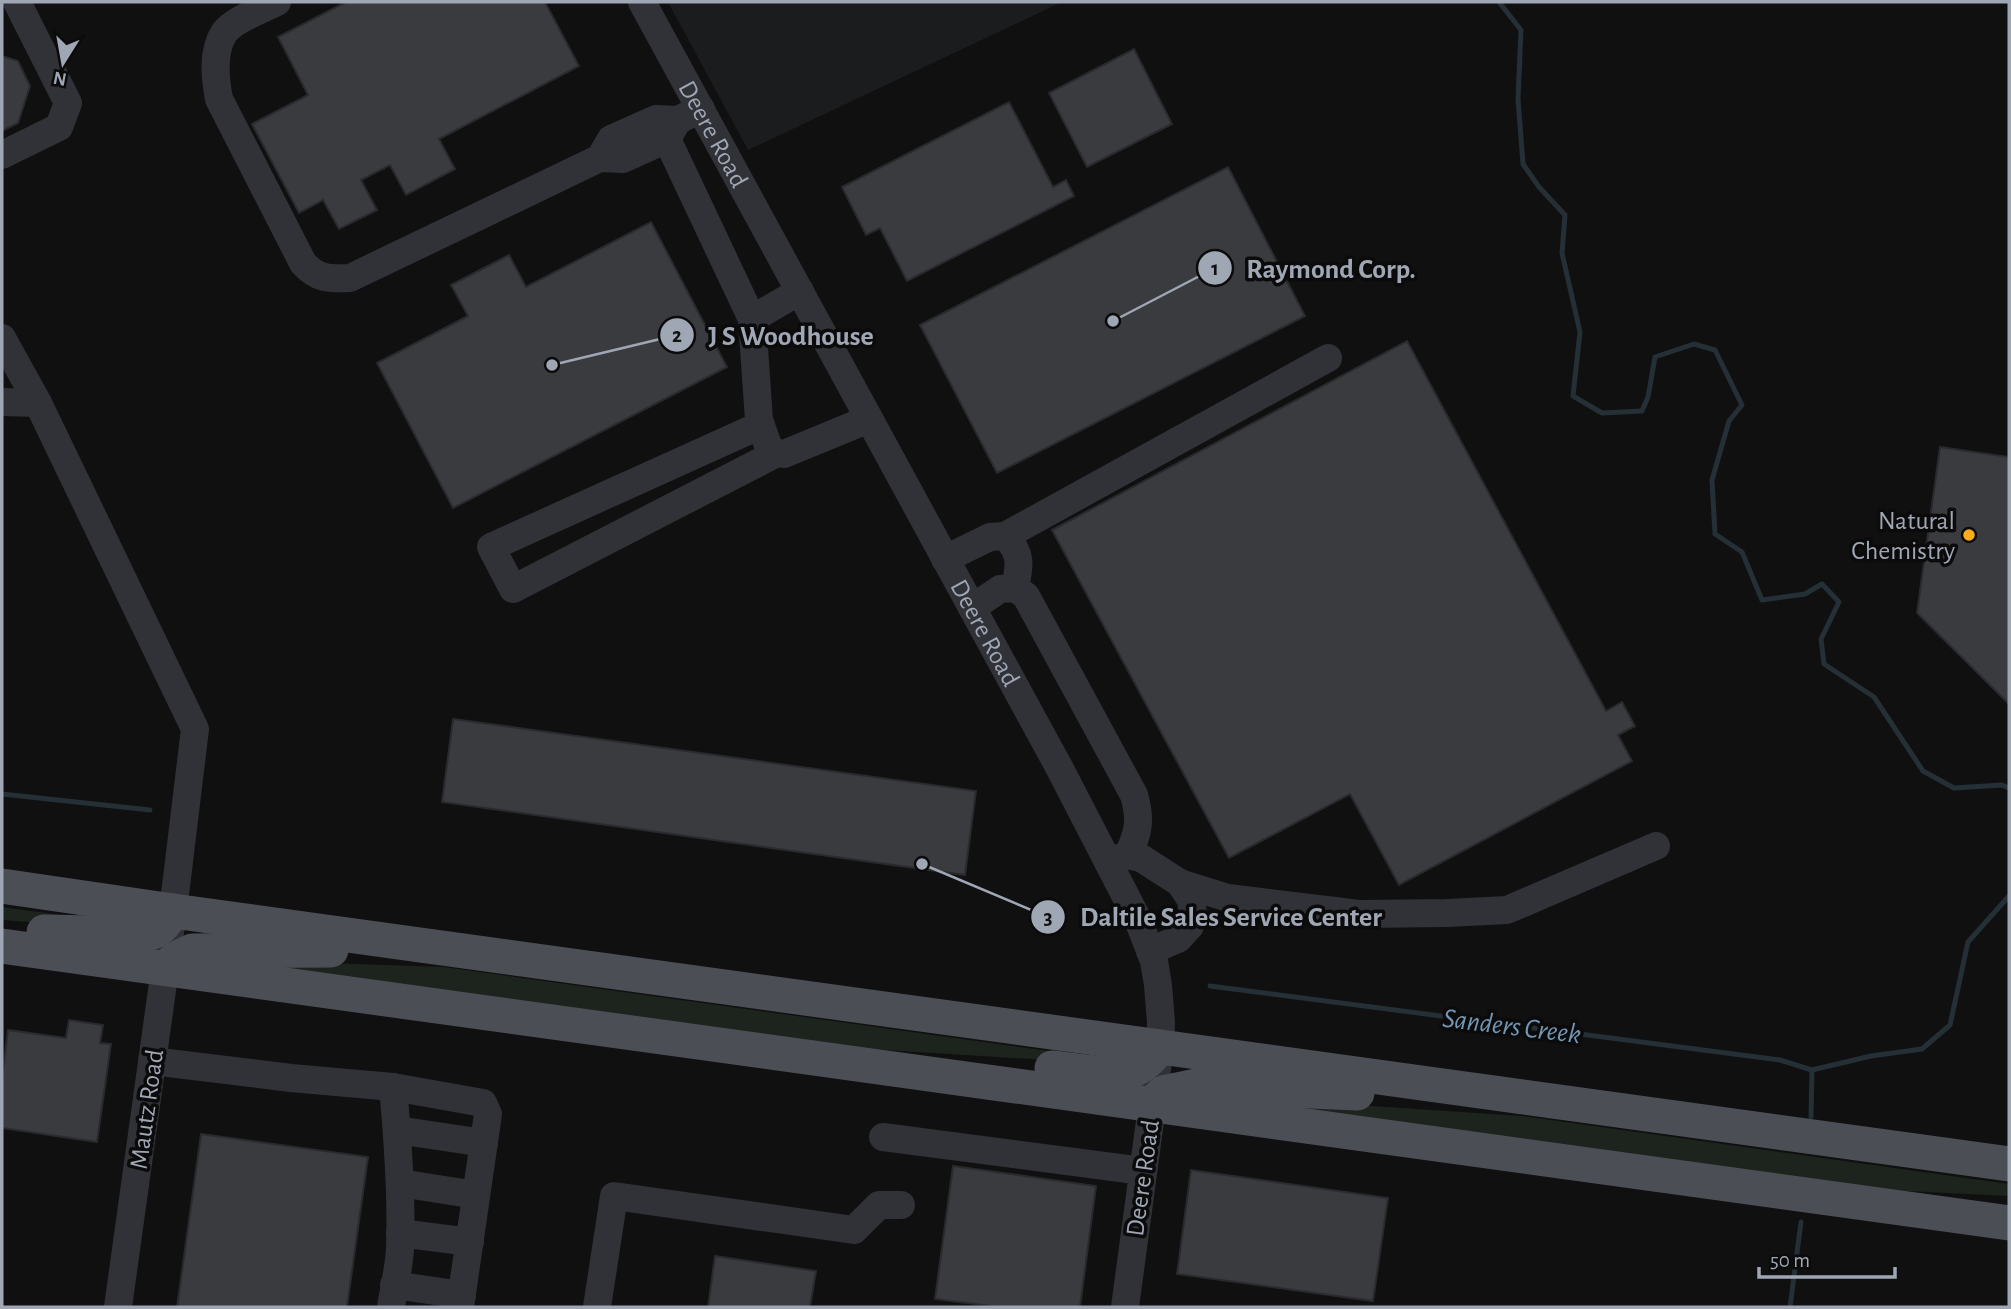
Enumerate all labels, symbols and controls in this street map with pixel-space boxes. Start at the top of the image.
north arrow [28,28,98,98]
text: N [52,68,68,89]
street label: Deere Road [673,77,752,192]
callout: Raymond Corp. [1198,244,1430,293]
text: Raymond Corp. [1246,256,1416,284]
text: 1 [1211,258,1219,279]
callout: J S Woodhouse [659,310,888,359]
text: J S Woodhouse [708,323,874,351]
text: 2 [672,325,682,346]
place label: Natural Chemistry [1851,508,1955,564]
marker: Natural Chemistry [1961,527,1977,543]
street label: Deere Road [945,575,1024,691]
callout: Daltile Sales Service Center [1031,892,1396,941]
text: Daltile Sales Service Center [1080,904,1382,932]
text: 3 [1043,907,1053,928]
water label: Sanders Creek [1441,1005,1583,1049]
street label: Mautz Road [126,1048,168,1171]
street label: Deere Road [1122,1118,1164,1238]
scale bar [1759,1236,1896,1280]
text: 50 m [1770,1250,1810,1271]

